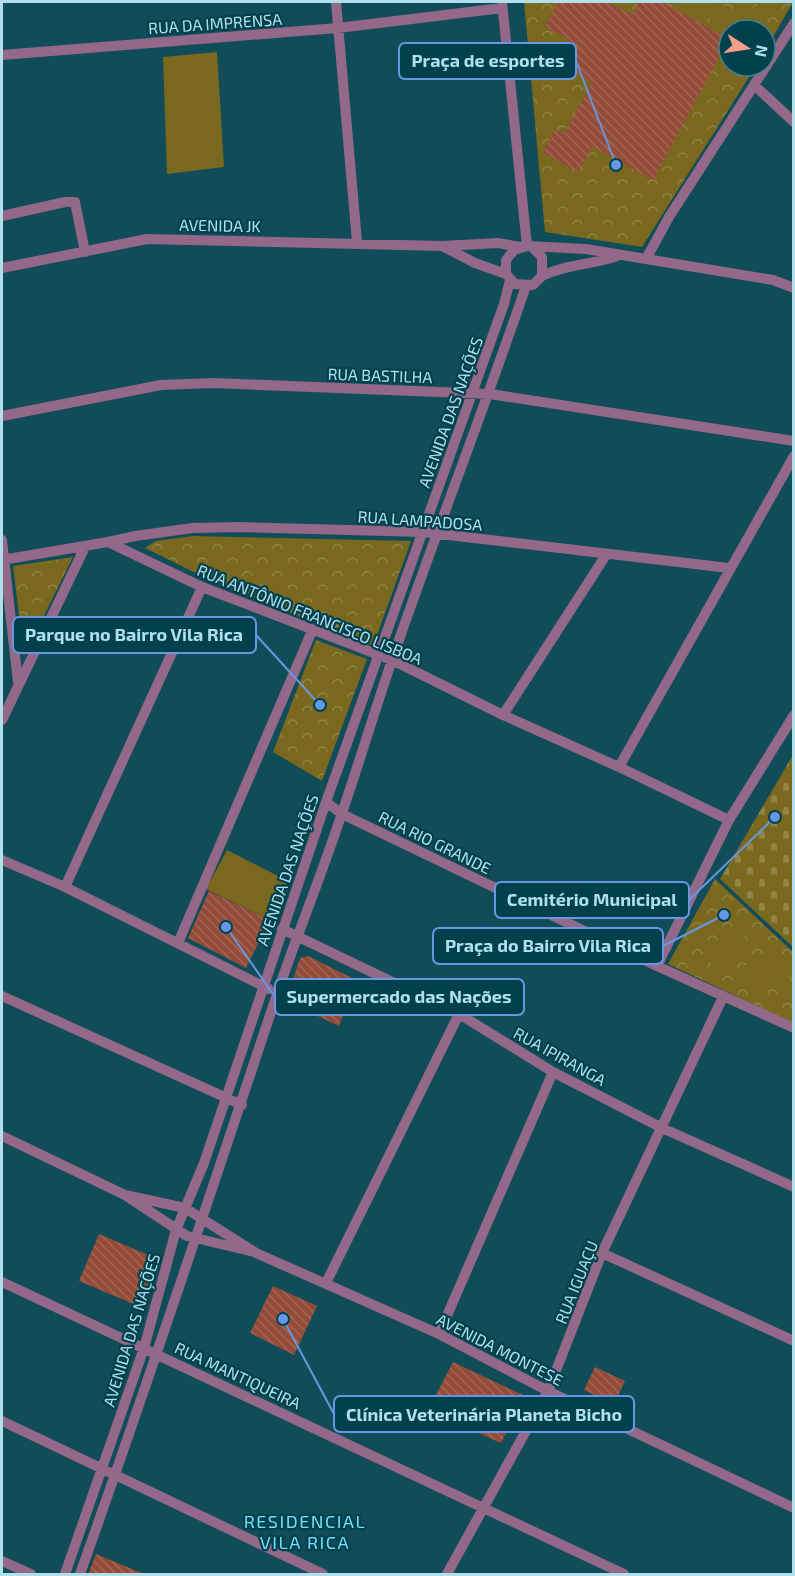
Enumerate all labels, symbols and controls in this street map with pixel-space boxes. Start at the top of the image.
street label: RUA DA IMPRENSA [147,9,283,37]
north arrow [717,18,777,78]
callout: Praça de esportes [399,43,576,79]
text: N [752,44,773,59]
text: Praça de esportes [411,49,565,72]
street label: AVENIDA JK [179,215,262,235]
street label: AVENIDA DAS NAÇÕES [414,334,487,490]
street label: RUA BASTILHA [327,364,433,386]
street label: RUA LAMPADOSA [357,506,483,534]
street label: RUA ANTÔNIO FRANCISCO LISBOA [195,560,425,668]
callout: Parque no Bairro Vila Rica [13,617,256,653]
text: Parque no Bairro Vila Rica [25,623,243,645]
street label: AVENIDA DAS NAÇÕES [252,792,323,949]
street label: RUA RIO GRANDE [376,807,494,877]
callout: Cemitério Municipal [495,882,689,918]
text: Cemitério Municipal [507,888,677,910]
callout: Praça do Bairro Vila Rica [433,928,663,964]
text: Praça do Bairro Vila Rica [445,934,651,957]
callout: Supermercado das Nações [275,979,524,1015]
text: Supermercado das Nações [286,985,512,1008]
street label: RUA IPIRANGA [511,1023,609,1089]
street label: RUA IGUAÇU [551,1238,602,1327]
street label: AVENIDA DAS NAÇÕES [99,1251,164,1409]
street label: AVENIDA MONTESE [434,1309,566,1389]
street label: RUA MANTIQUEIRA [172,1337,304,1413]
callout: Clínica Veterinária Planeta Bicho [334,1396,634,1432]
text: Clínica Veterinária Planeta Bicho [346,1403,622,1425]
district label: RESIDENCIAL VILA RICA [244,1510,366,1553]

